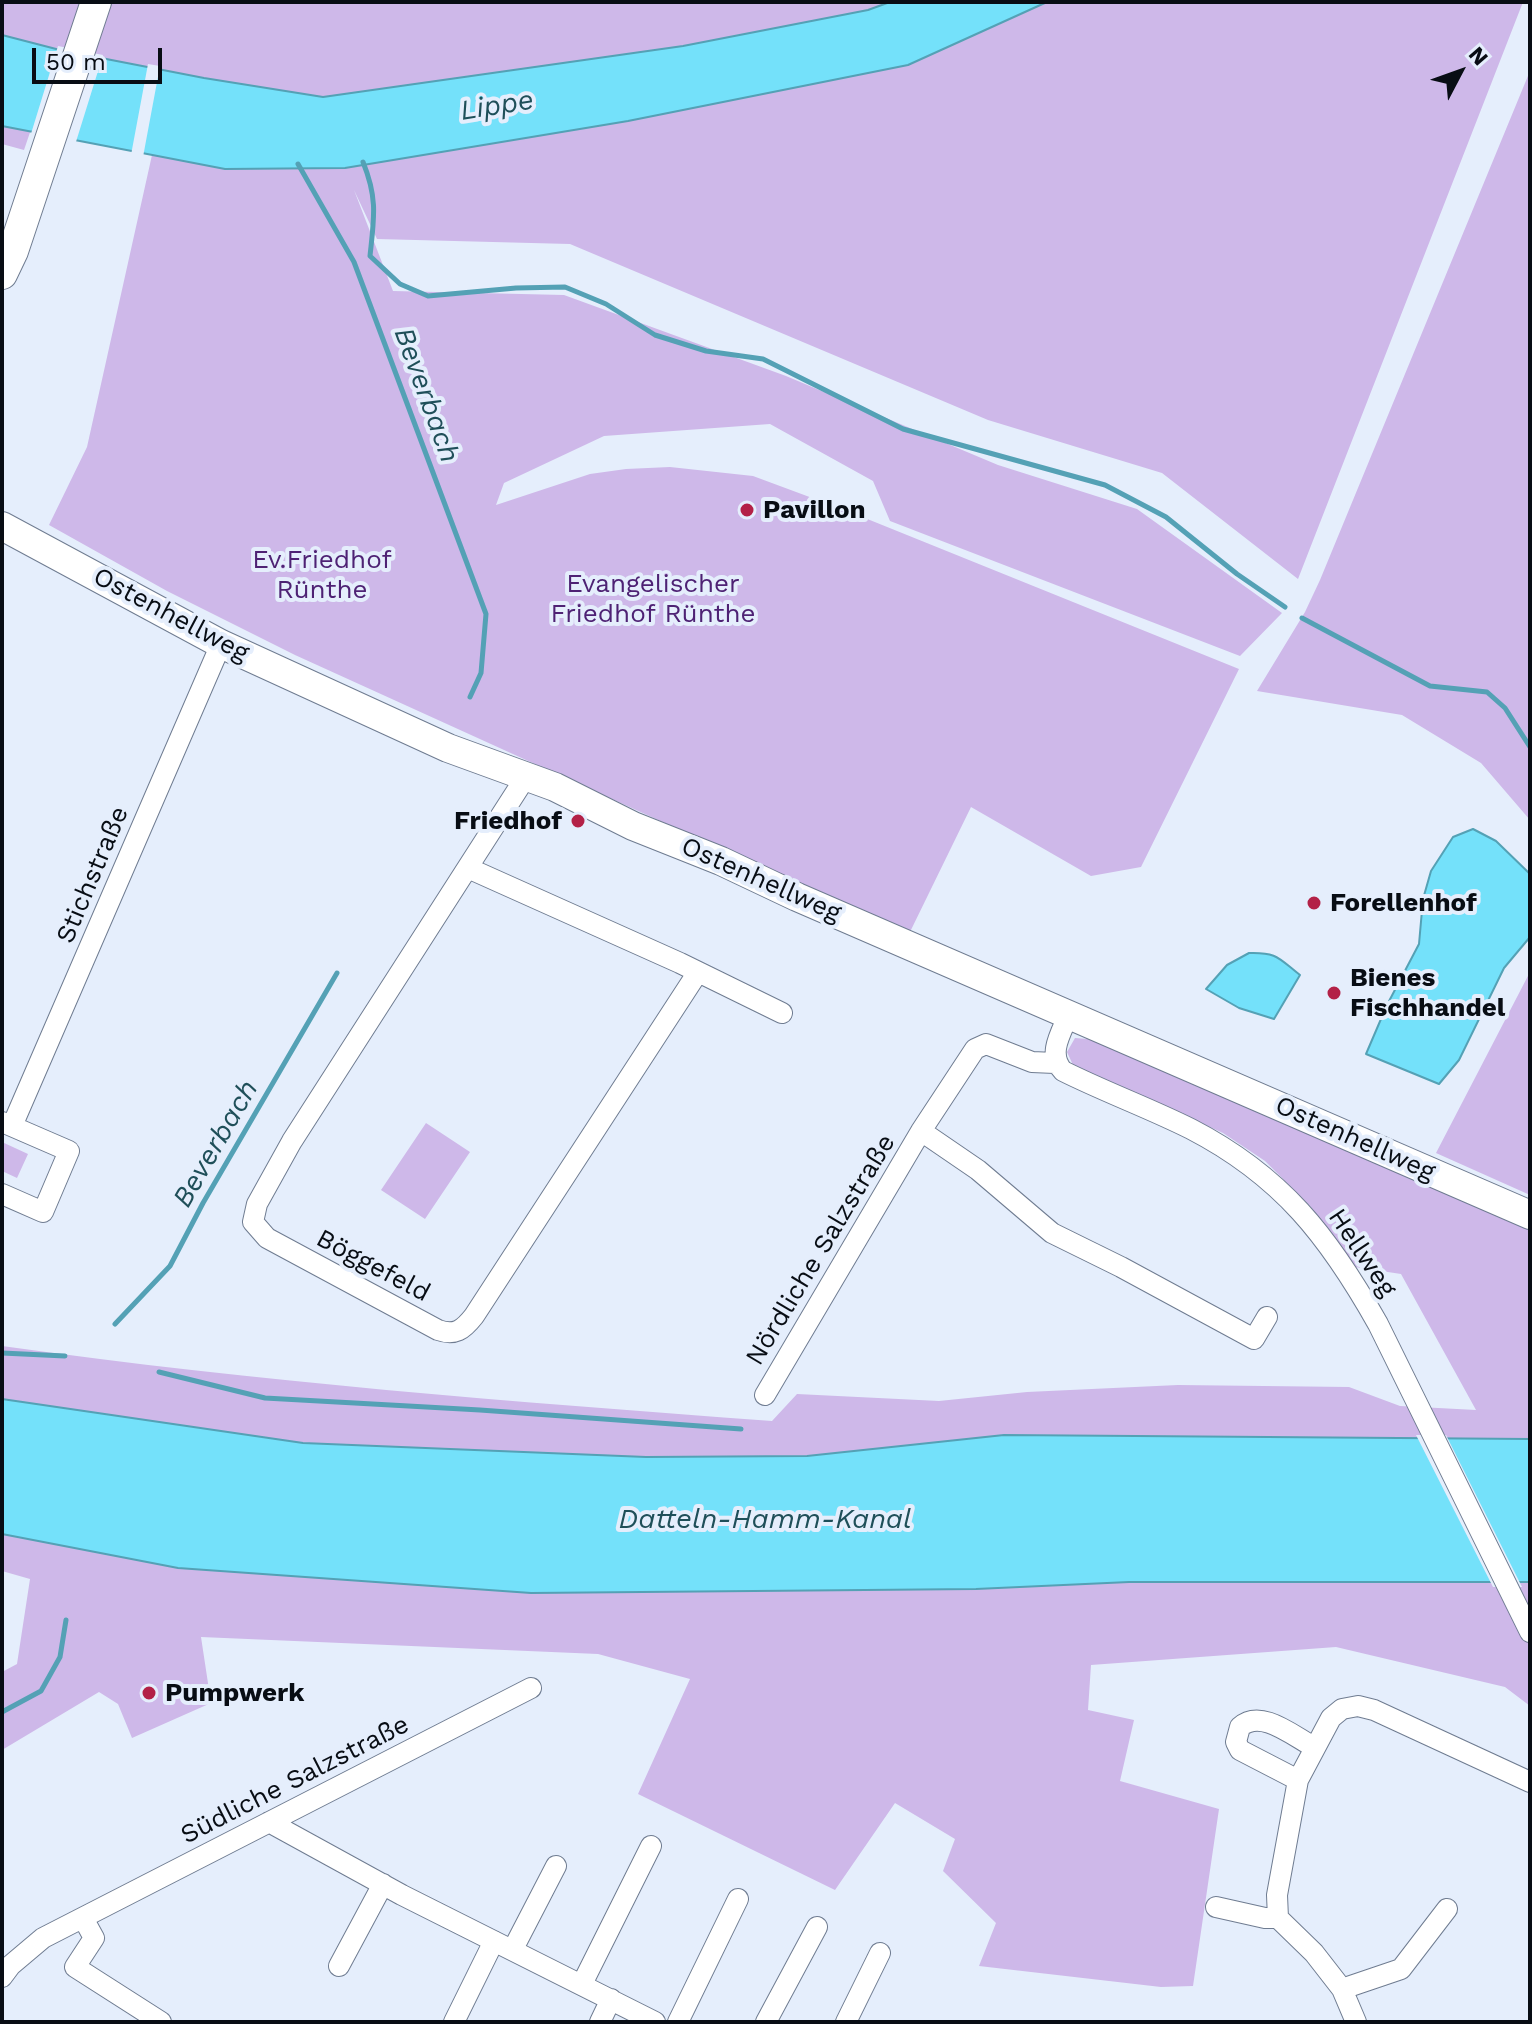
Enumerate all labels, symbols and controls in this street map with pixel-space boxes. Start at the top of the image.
scale bar [36,32,166,82]
north arrow [1420,32,1500,112]
text: N [1464,42,1493,70]
text: 50 m [46,48,106,76]
water label: Lippe [458,84,536,128]
water label: Beverbach [386,323,466,467]
place label: Pavillon [763,494,866,526]
marker: Pavillon [738,501,756,519]
park label: Ev.Friedhof Rünthe [252,544,392,606]
street label: Ostenhellweg [88,561,254,669]
park label: Evangelischer Friedhof Rünthe [550,568,756,630]
street label: Stichstraße [50,802,136,948]
place label: Friedhof [454,805,562,837]
marker: Friedhof [569,812,587,830]
street label: Ostenhellweg [676,831,846,929]
place label: Forellenhof [1330,887,1477,919]
marker: Forellenhof [1305,894,1323,912]
place label: Bienes Fischhandel [1350,962,1505,1024]
marker: Bienes Fischhandel [1325,984,1343,1002]
water label: Beverbach [166,1074,266,1214]
street label: Ostenhellweg [1270,1090,1440,1188]
street label: Nördliche Salzstraße [740,1129,902,1371]
street label: Hellweg [1321,1203,1403,1303]
street label: Böggefeld [311,1223,435,1309]
water label: Datteln-Hamm-Kanal [618,1503,912,1537]
place label: Pumpwerk [165,1677,304,1709]
marker: Pumpwerk [140,1684,158,1702]
street label: Südliche Salzstraße [176,1709,414,1851]

